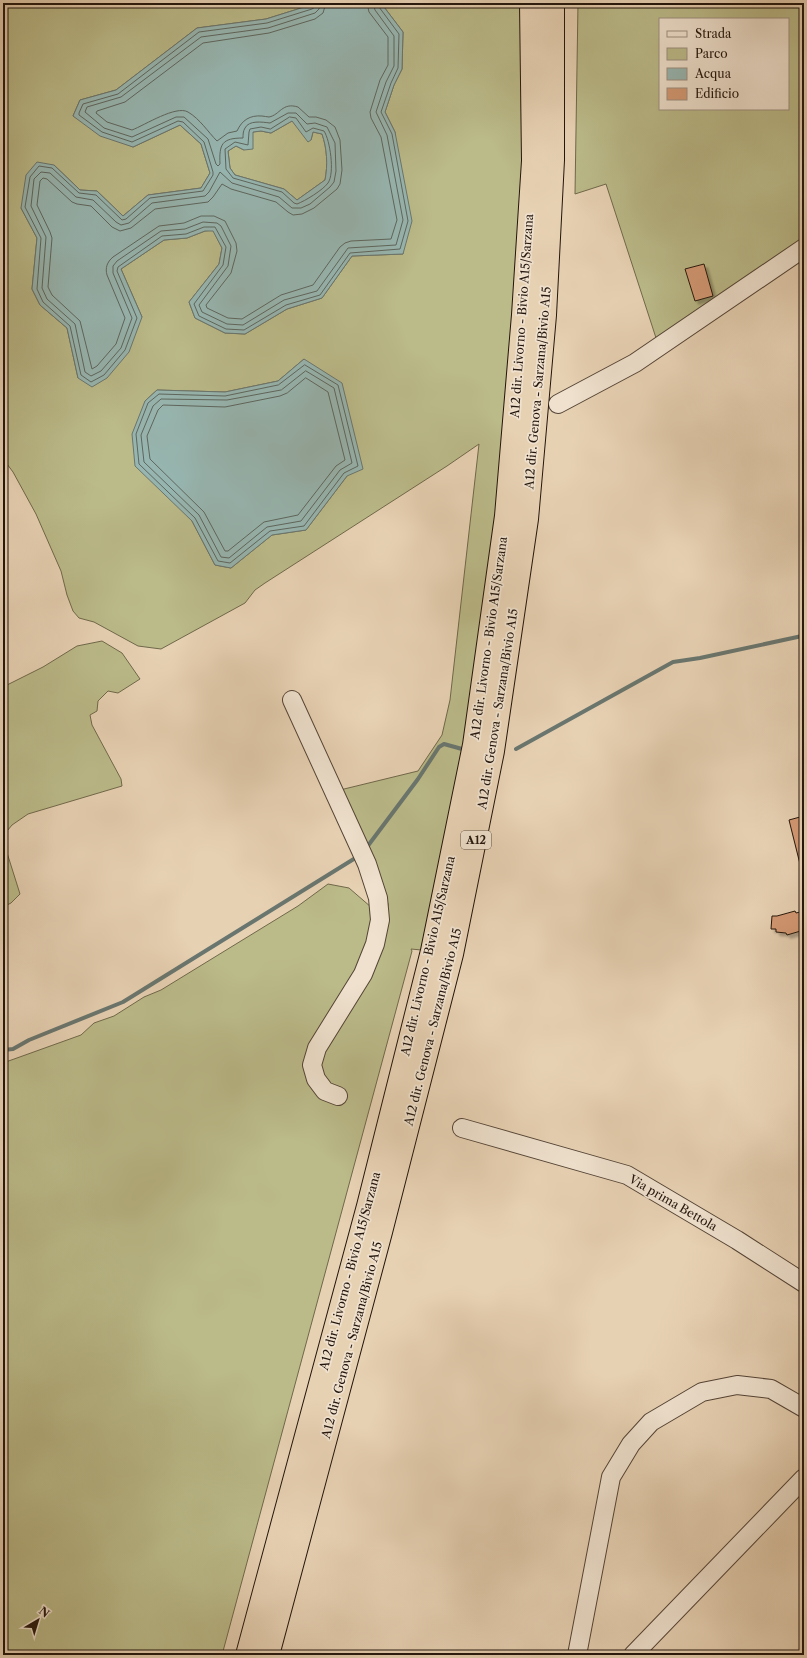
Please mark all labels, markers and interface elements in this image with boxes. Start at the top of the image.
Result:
legend [659,18,789,110]
text: Strada [695,26,732,41]
text: Parco [695,46,728,61]
text: Acqua [694,66,732,81]
text: Edificio [695,86,739,101]
street label: A12 dir. Livorno - Bivio A15/Sarzana [507,213,536,420]
street label: A12 dir. Genova - Sarzana/Bivio A15 [521,286,554,491]
street label: A12 dir. Livorno - Bivio A15/Sarzana [467,535,510,741]
street label: A12 dir. Genova - Sarzana/Bivio A15 [474,607,521,811]
road number: A12 [461,831,491,849]
street label: A12 dir. Livorno - Bivio A15/Sarzana [397,854,458,1058]
street label: A12 dir. Genova - Sarzana/Bivio A15 [400,926,464,1128]
street label: A12 dir. Livorno - Bivio A15/Sarzana [316,1169,383,1373]
street label: Via prima Bettola [626,1171,721,1234]
street label: A12 dir. Genova - Sarzana/Bivio A15 [318,1240,385,1441]
north arrow [18,1600,58,1640]
text: N [36,1604,53,1621]

